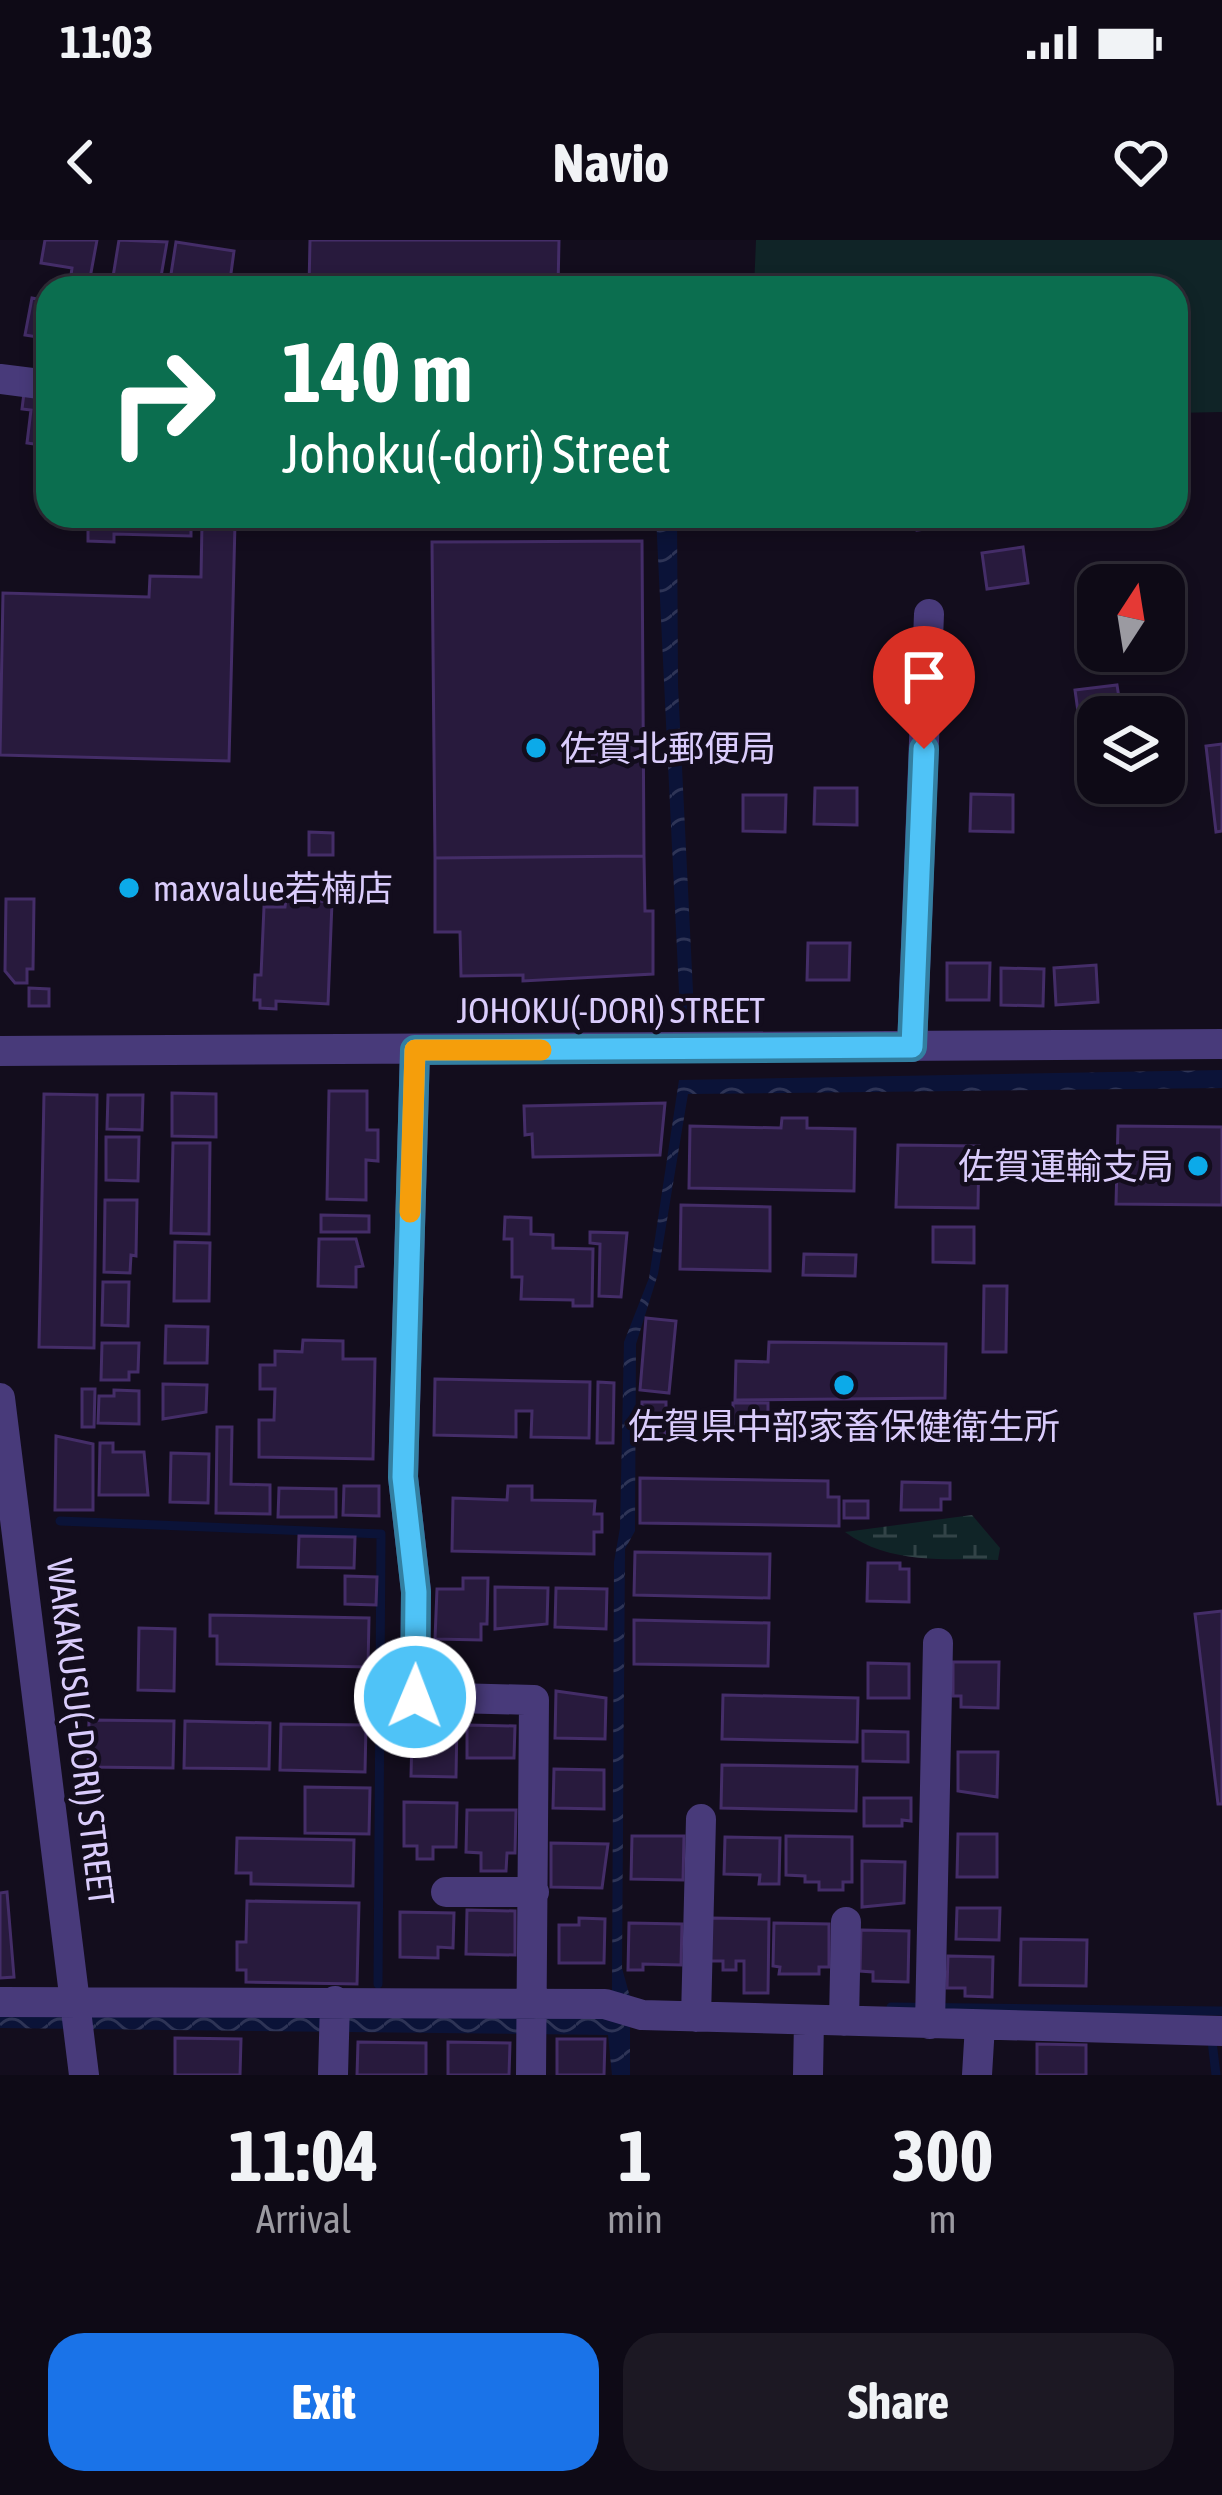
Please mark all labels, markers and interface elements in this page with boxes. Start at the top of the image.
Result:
text: 11:03 [60,16,154,68]
icon: back [48,129,114,195]
icon: heart [1108,129,1174,195]
text: Navio [552,132,670,193]
icon: right [84,324,240,480]
text: 140 m [282,324,472,420]
text: Johoku(-dori) Street [282,423,671,484]
north arrow [1077,564,1185,672]
map controls [1077,564,1185,804]
pin [873,626,975,749]
icon: arrive [891,644,957,710]
button: layers [1077,696,1185,804]
place label: 佐賀北郵便局 [560,727,776,769]
marker: 佐賀北郵便局 [523,735,549,761]
place label: maxvalue若楠店 [153,867,393,909]
marker: maxvalue若楠店 [116,875,142,901]
street label: JOHOKU(-DORI) STREET [457,989,765,1031]
place label: 佐賀運輸支局 [958,1145,1174,1187]
marker: 佐賀運輸支局 [1185,1153,1211,1179]
marker: 佐賀県中部家畜保健衛生所 [831,1372,857,1398]
place label: 佐賀県中部家畜保健衛生所 [628,1405,1060,1447]
street label: WAKAKUSU(-DORI) STREET [39,1556,123,1908]
position arrow [352,1634,478,1760]
text: 11:04 [229,2114,378,2196]
text: 1 [618,2114,652,2196]
text: 300 [892,2114,993,2196]
text: Arrival [256,2197,351,2241]
text: min [607,2197,663,2241]
text: m [928,2197,957,2241]
button: Exit [48,2333,599,2471]
button: Share [623,2333,1174,2471]

